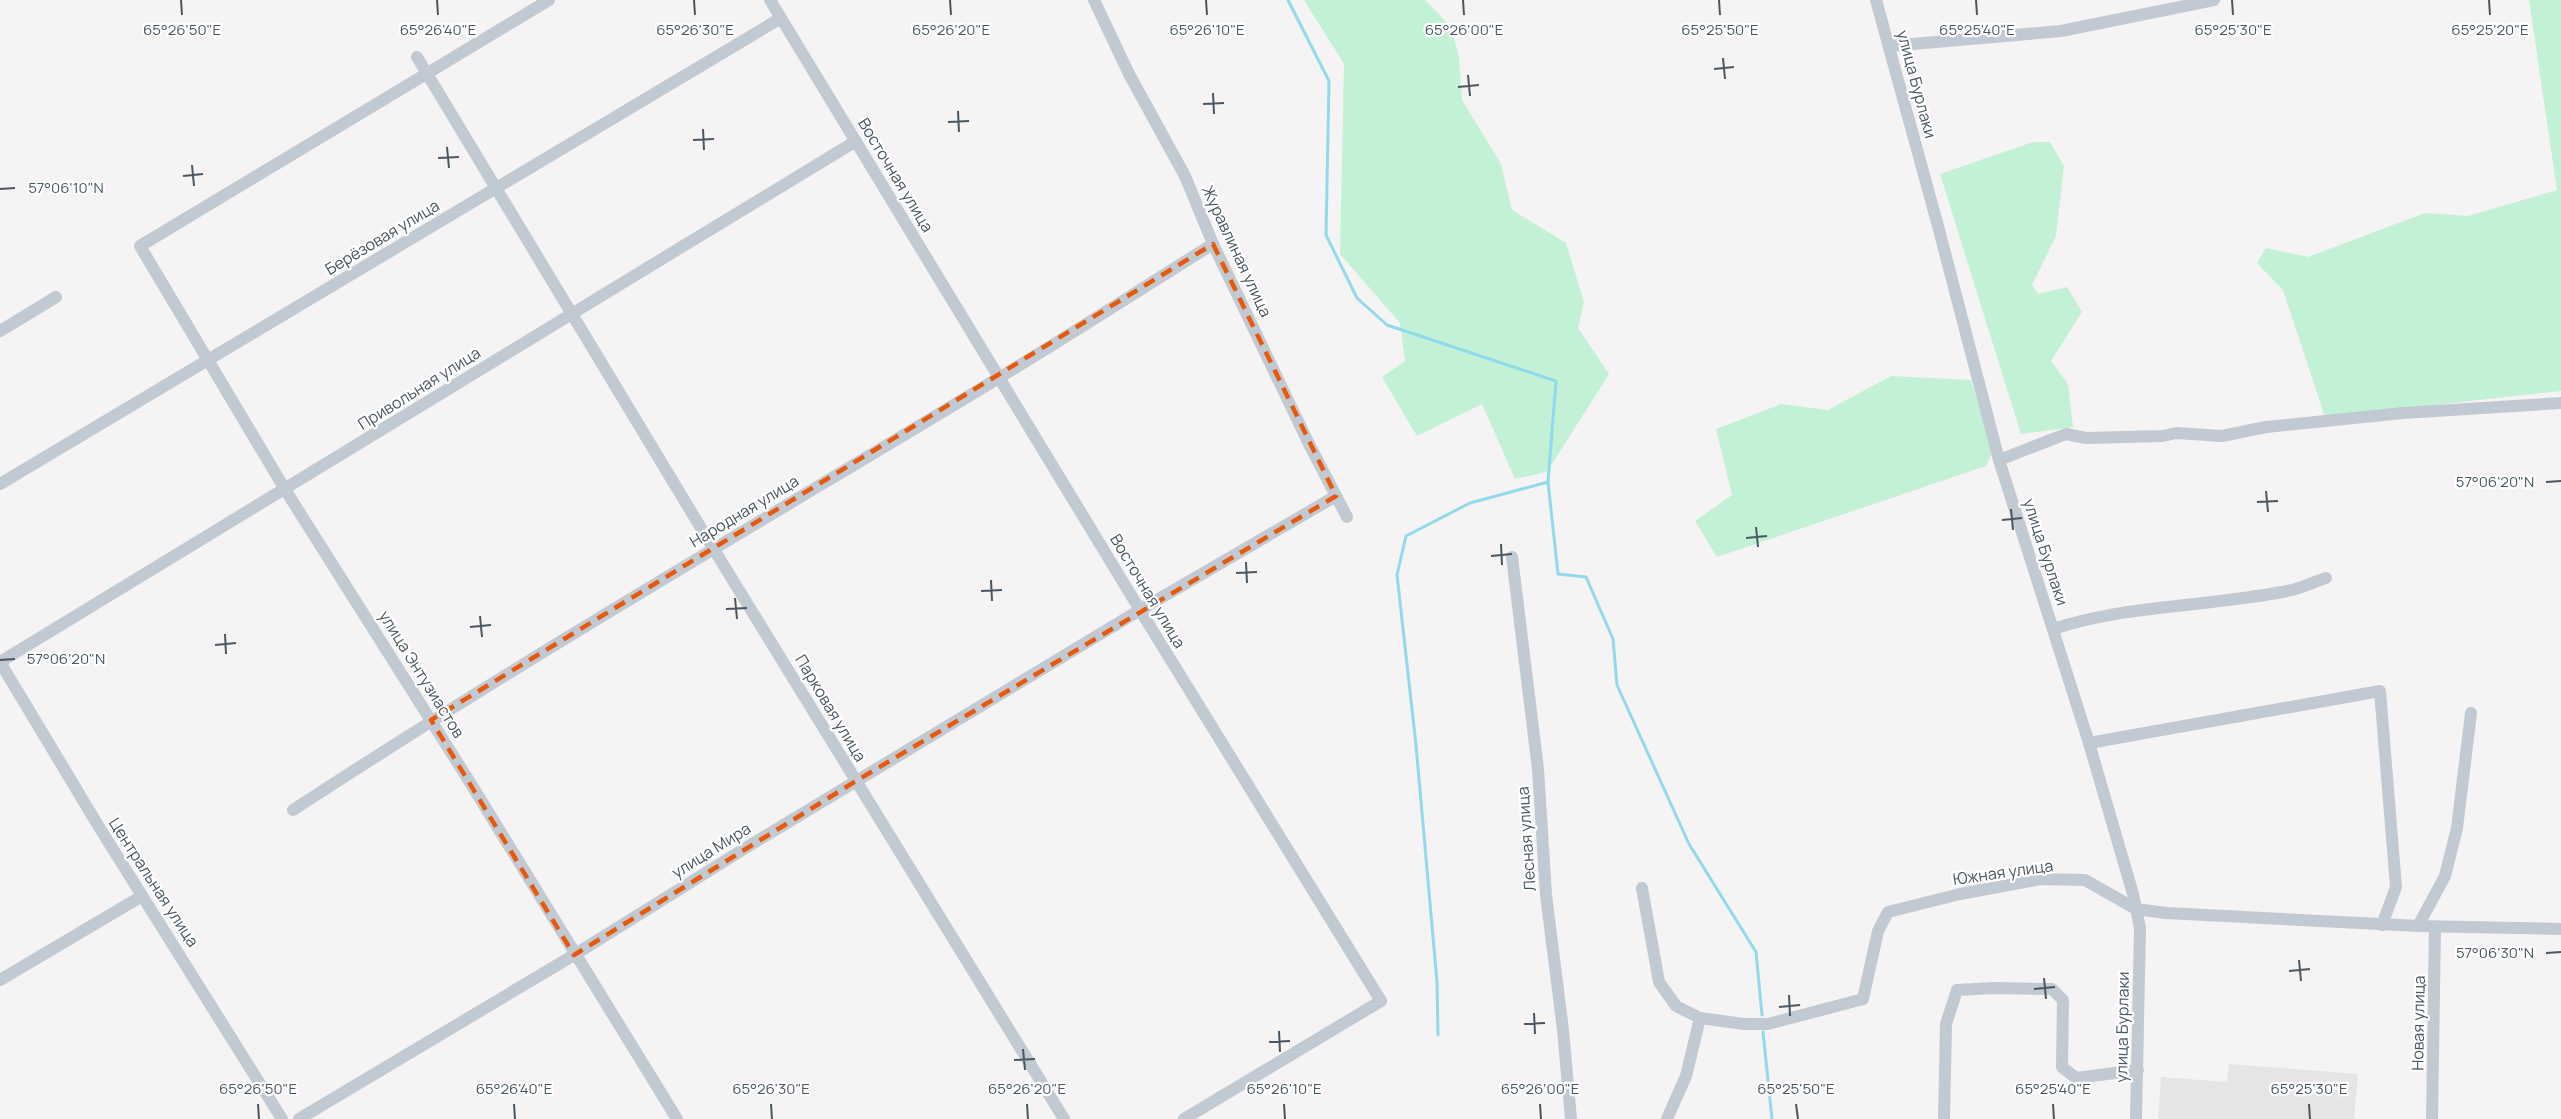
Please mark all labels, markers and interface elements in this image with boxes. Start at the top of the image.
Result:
text: 65°26'50"E [143,19,221,40]
text: 65°26'40"E [400,19,476,40]
text: 65°26'30"E [656,19,734,40]
text: 65°26'20"E [912,19,990,40]
text: 65°26'10"E [1169,19,1245,40]
text: 65°26'00"E [1425,19,1503,40]
text: 65°25'50"E [1681,19,1759,40]
text: 65°25'40"E [1939,19,2015,40]
text: 65°25'30"E [2194,19,2272,40]
text: 65°25'20"E [2451,19,2529,40]
street label: улица Бурлаки [1892,27,1942,141]
street label: Восточная улица [853,114,939,236]
text: 57°06'10"N [28,177,104,198]
street label: Журавлиная улица [1197,182,1277,320]
street label: Берёзовая улица [321,194,443,280]
street label: Привольная улица [353,341,485,435]
street label: Народная улица [685,470,803,552]
text: 57°06'20"N [2456,471,2534,492]
street label: улица Бурлаки [2018,496,2074,608]
street label: Восточная улица [1105,530,1191,652]
street label: улица Энтузиастов [374,606,470,742]
text: 57°06'20"N [27,648,105,669]
street label: Парковая улица [790,650,872,766]
street label: Лесная улица [1511,786,1541,892]
street label: Центральная улица [104,813,204,951]
street label: улица Мира [667,817,755,883]
street label: Южная улица [1951,854,2055,890]
text: 57°06'30"N [2456,942,2534,963]
street label: улица Бурлаки [2110,971,2134,1083]
street label: Новая улица [2406,975,2430,1071]
text: 65°26'50"E [219,1078,297,1099]
text: 65°26'40"E [476,1078,552,1099]
text: 65°26'30"E [732,1078,810,1099]
text: 65°26'20"E [988,1078,1066,1099]
text: 65°26'10"E [1246,1078,1322,1099]
text: 65°26'00"E [1501,1078,1579,1099]
text: 65°25'50"E [1757,1078,1835,1099]
text: 65°25'40"E [2015,1078,2091,1099]
text: 65°25'30"E [2270,1078,2348,1099]

